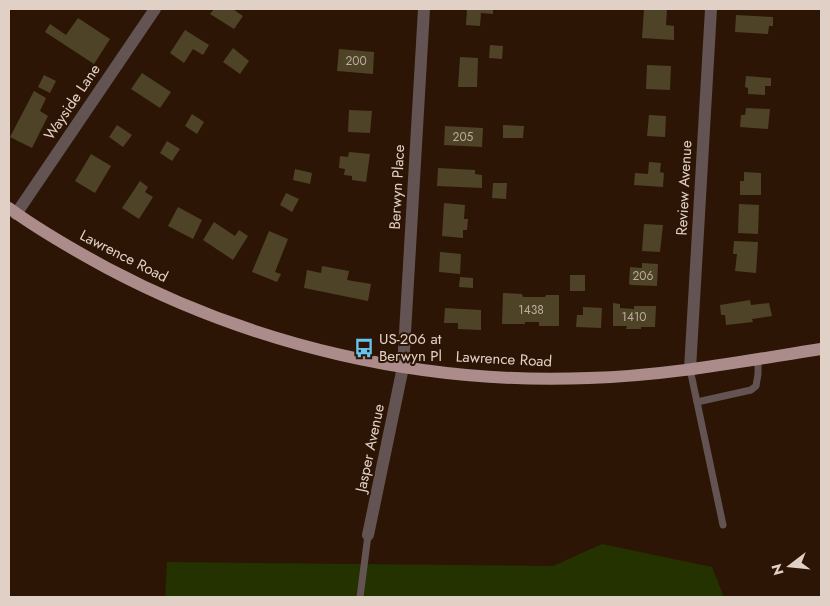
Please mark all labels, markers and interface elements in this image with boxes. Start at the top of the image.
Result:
house number: 200 [345,52,367,70]
street label: Wayside Lane [38,59,106,144]
house number: 205 [453,128,474,146]
street label: Review Avenue [671,140,697,236]
street label: Berwyn Place [384,144,410,230]
street label: Lawrence Road [76,224,172,288]
house number: 206 [633,267,654,285]
house number: 1438 [518,301,544,319]
house number: 1410 [622,308,647,326]
place label: US-206 at Berwyn Pl [379,328,442,367]
bus stop icon: US-206 at Berwyn Pl [353,337,375,359]
street label: Lawrence Road [455,345,553,373]
street label: Jasper Avenue [350,402,390,496]
north arrow [765,541,815,591]
text: N [766,561,789,578]

